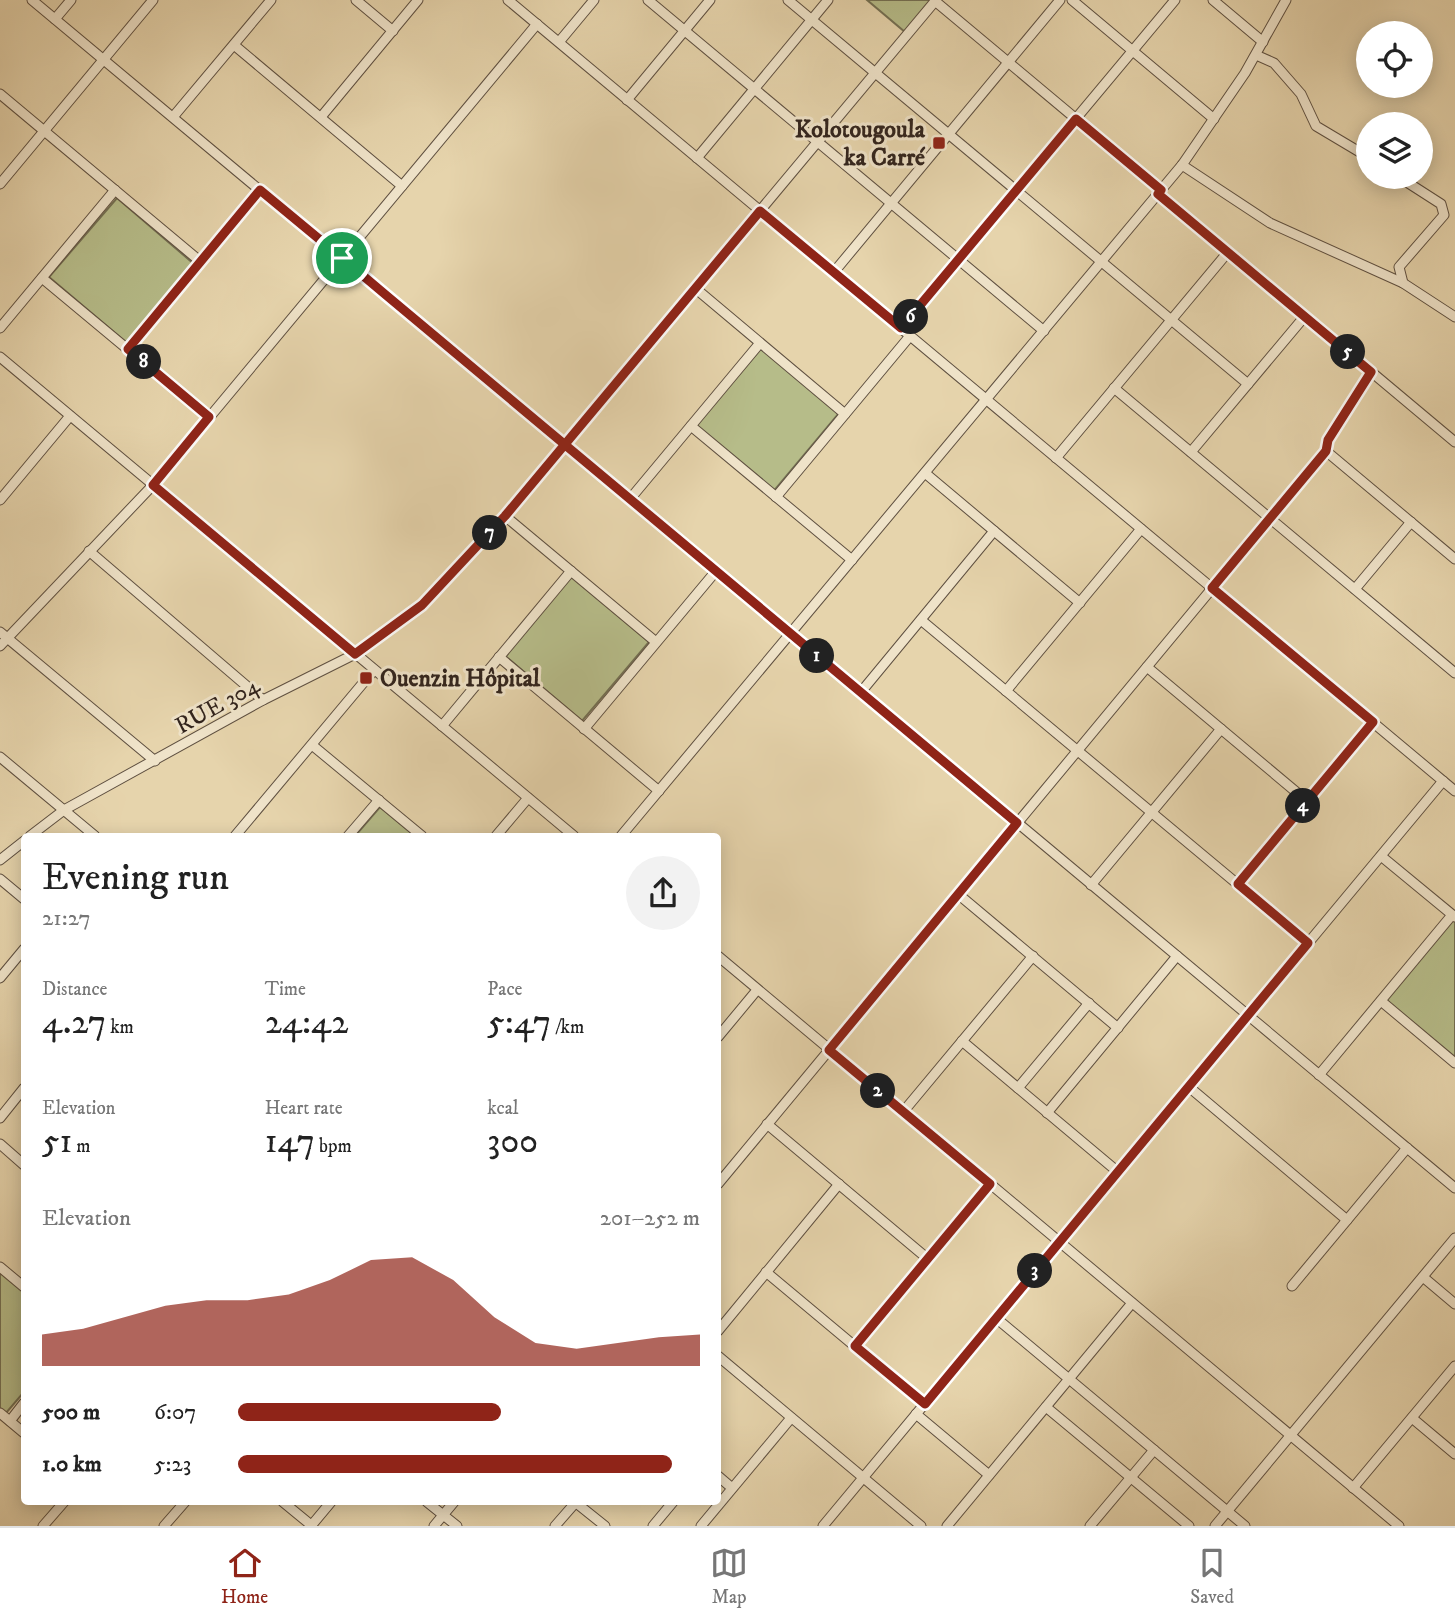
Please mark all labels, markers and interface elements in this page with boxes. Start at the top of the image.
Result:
map controls [1356,21,1433,189]
button: locate [1356,21,1433,98]
button: layers [1356,112,1433,189]
place label: Kolotougoula ka Carré [795,115,926,173]
marker: Kolotougoula ka Carré [931,135,947,151]
pin [312,228,372,288]
icon: arrive [323,239,361,277]
pin: 6 [894,300,928,334]
text: 6 [906,305,915,328]
pin: 5 [1330,334,1366,370]
text: 5 [1343,340,1352,363]
pin: 8 [127,344,162,380]
text: 8 [139,350,148,373]
pin: 7 [472,516,508,550]
text: 7 [484,521,495,544]
pin: 1 [800,638,834,674]
text: 1 [813,644,820,667]
place label: Ouenzin Hôpital [380,664,541,694]
street label: RUE 304 [170,670,266,741]
marker: Ouenzin Hôpital [358,670,374,686]
pin: 4 [1286,788,1320,824]
text: 4 [1297,794,1308,817]
text: Evening run [42,854,229,902]
button: share [626,856,700,930]
text: 21:27 [42,904,91,933]
text: Distance [42,978,107,1001]
text: Time [265,978,306,1001]
text: Pace [487,978,522,1001]
text: 4.27 [42,1001,106,1045]
text: 24:42 [265,1001,348,1045]
text: 5:47 [487,1001,551,1045]
text: km [106,1016,134,1039]
text: /km [551,1016,584,1039]
pin: 2 [860,1074,896,1108]
text: 2 [873,1079,882,1102]
text: Elevation [42,1097,116,1120]
text: Heart rate [265,1097,343,1120]
text: kcal [487,1097,519,1120]
text: 51 [42,1120,72,1164]
text: 147 [265,1120,315,1164]
text: 300 [487,1120,538,1164]
text: m [72,1135,91,1158]
text: bpm [315,1135,352,1158]
text: Elevation [42,1204,131,1233]
text: 201–252 m [600,1204,700,1233]
pin: 3 [1018,1254,1052,1288]
text: 3 [1031,1259,1038,1282]
text: 500 m [42,1398,100,1427]
text: 6:07 [154,1398,196,1427]
text: 1.0 km [42,1450,102,1479]
text: 5:23 [154,1450,191,1479]
tab: Home [221,1544,268,1609]
tab: Map [710,1544,748,1609]
tab: Saved [1190,1544,1234,1609]

